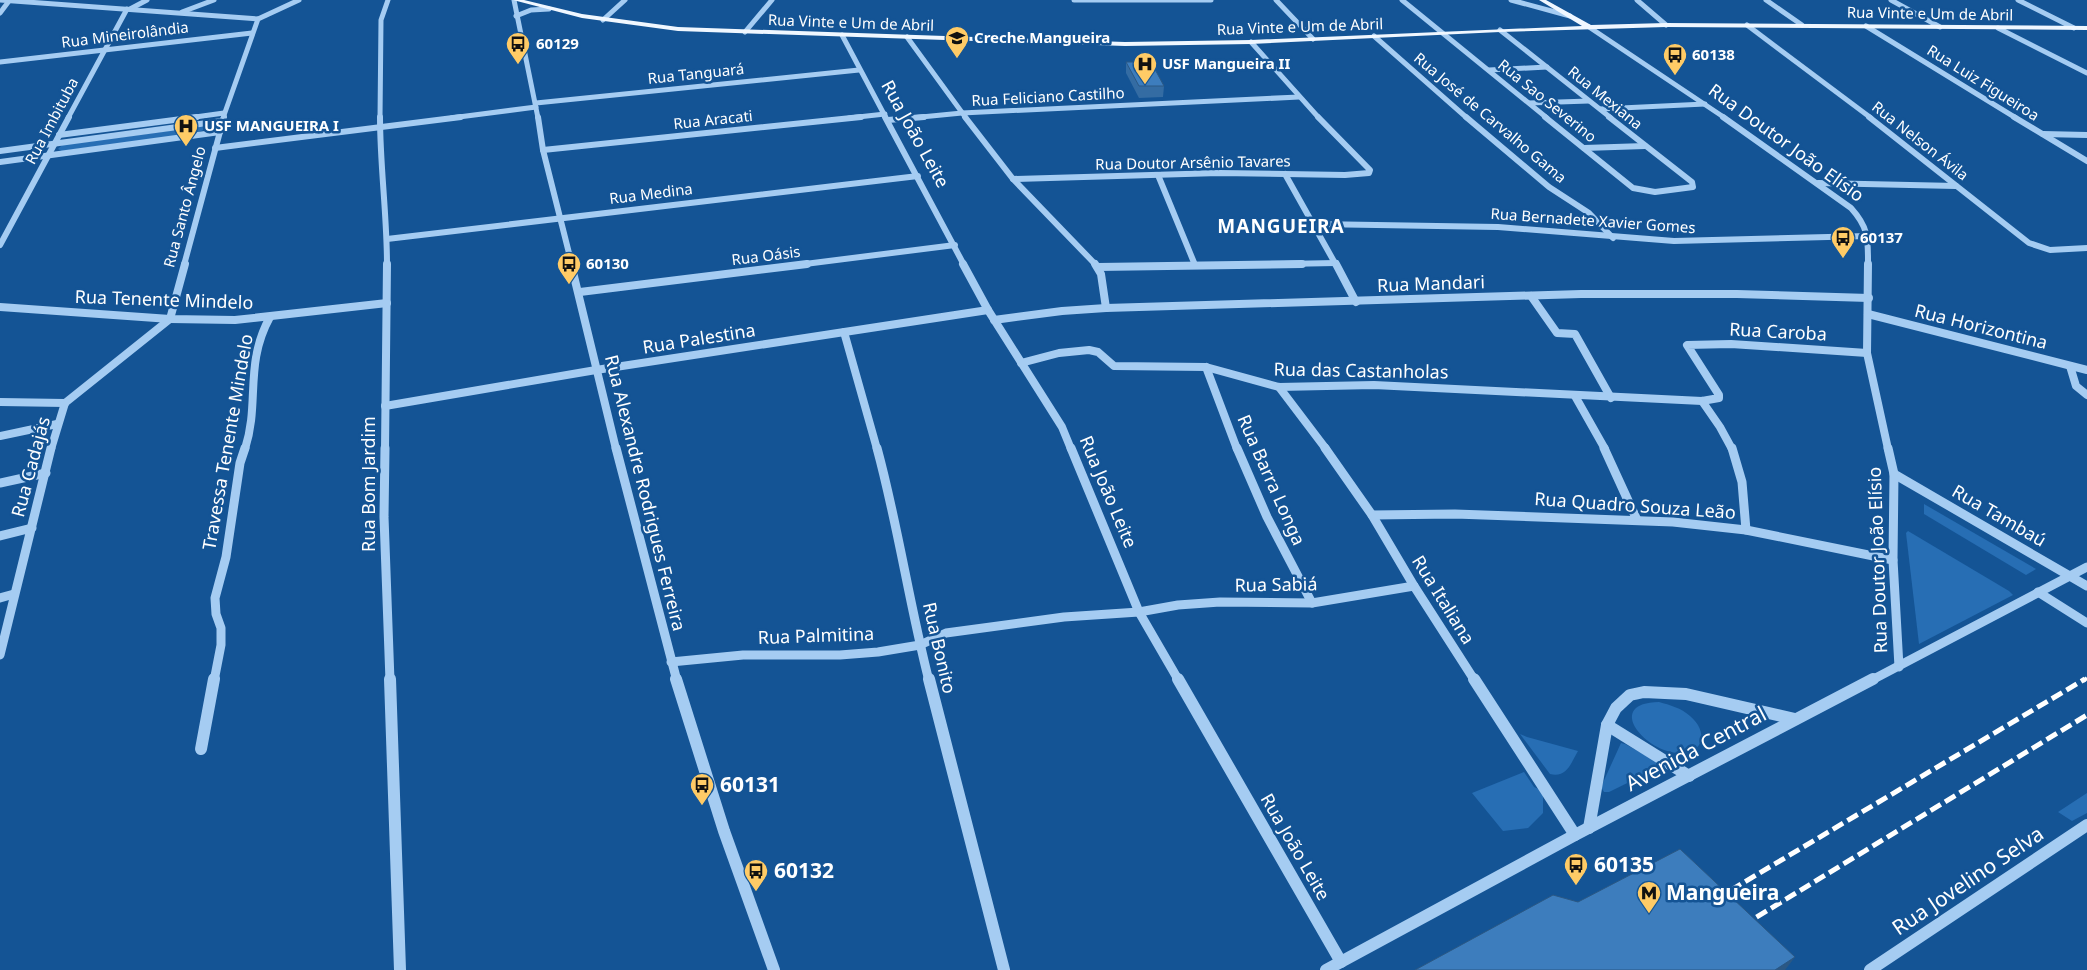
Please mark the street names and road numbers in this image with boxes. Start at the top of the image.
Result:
street label: Rua Vinte e Um de Abril [1847,2,2013,24]
street label: Rua Vinte e Um de Abril [768,9,935,35]
street label: Rua Vinte e Um de Abril [1216,13,1383,39]
street label: Rua Mineirolândia [60,16,190,52]
street label: Rua Luiz Figueiroa [1924,40,2043,125]
street label: Rua José de Carvalho Gama [1410,47,1571,187]
street label: Rua Sao Severino [1494,54,1601,146]
street label: Rua Tanguará [647,58,745,88]
street label: Rua Mexiana [1564,61,1647,134]
street label: Rua Imbituba [20,74,82,167]
street label: Rua João Leite [876,75,955,192]
street label: Rua Doutor João Elísio [1704,78,1869,207]
street label: Rua Feliciano Castilho [971,82,1125,110]
street label: Rua Nelson Ávila [1868,96,1973,184]
street label: Rua Aracati [672,105,754,133]
street label: Rua Santo Ângelo [158,144,210,270]
street label: Rua Doutor Arsênio Tavares [1095,150,1291,174]
street label: Rua Medina [608,178,694,208]
street label: Rua Bernadete Xavier Gomes [1490,203,1696,237]
street label: Rua Oásis [730,241,801,269]
street label: Rua Mandari [1377,269,1485,297]
street label: Rua Tenente Mindelo [74,284,254,314]
street label: Rua Horizontina [1912,298,2050,354]
street label: Rua Caroba [1729,316,1827,346]
street label: Rua Palestina [641,317,757,359]
street label: Travessa Tenente Mindelo [196,332,258,552]
street label: Rua Alexandre Rodrigues Ferreira [600,352,692,633]
street label: Rua das Castanholas [1273,356,1449,384]
street label: Rua Barra Longa [1232,410,1312,549]
street label: Rua Cadajás [5,414,55,520]
street label: Rua Bom Jardim [356,416,380,552]
street label: Rua João Leite [1075,432,1143,551]
street label: Rua Doutor João Elísio [1862,466,1892,654]
street label: Rua Tambaú [1948,479,2051,552]
street label: Rua Quadro Souza Leão [1534,486,1737,524]
street label: Rua Italiana [1407,551,1481,648]
street label: Rua Sabiá [1234,571,1318,597]
street label: Rua Bonito [918,600,962,696]
street label: Rua Palmitina [757,621,875,649]
street label: Avenida Central [1620,699,1771,797]
street label: Rua João Leite [1256,789,1336,904]
street label: Rua Jovelino Selva [1886,819,2049,941]

